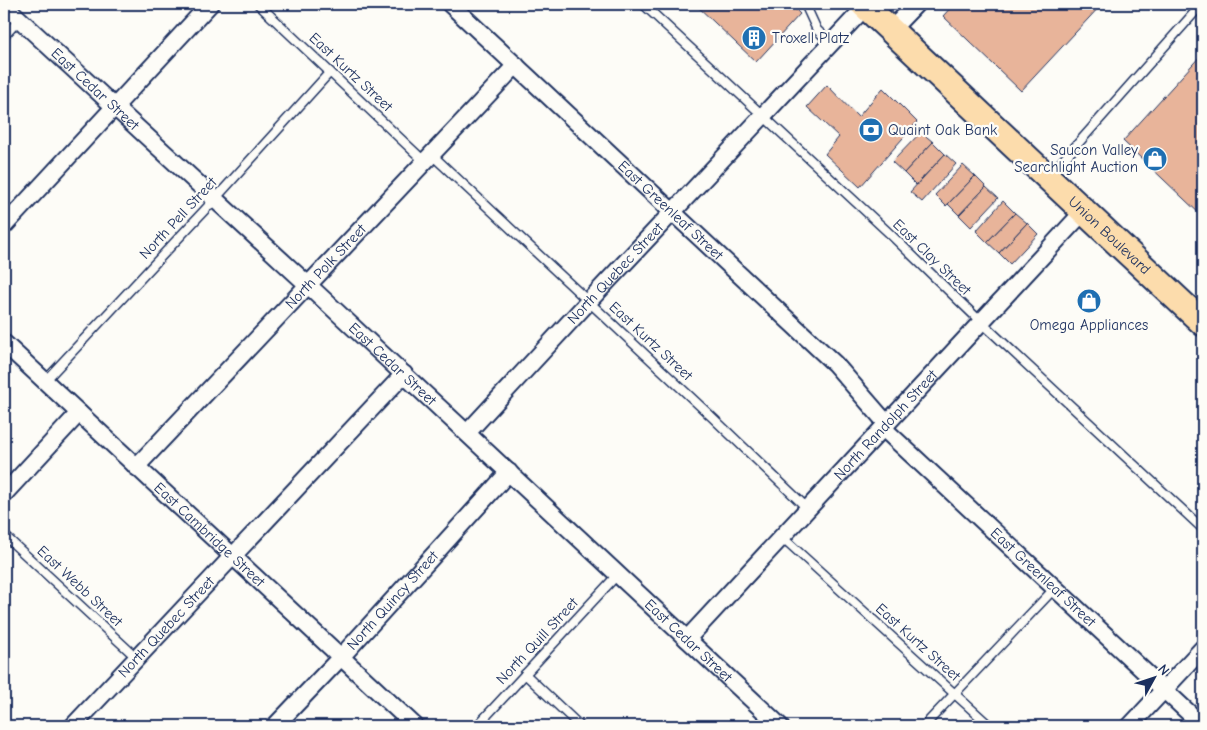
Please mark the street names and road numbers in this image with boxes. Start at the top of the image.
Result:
street label: East Kurtz Street [305,29,397,116]
street label: East Cedar Street [47,44,144,134]
street label: East Greenleaf Street [614,157,727,264]
street label: North Pell Street [135,173,221,263]
street label: Union Boulevard [1065,192,1154,278]
street label: East Clay Street [889,215,975,299]
street label: North Quebec Street [563,218,668,328]
street label: North Polk Street [281,220,370,313]
street label: East Kurtz Street [605,298,697,385]
street label: East Cedar Street [345,319,441,410]
street label: North Randolph Street [830,366,942,484]
street label: East Cambridge Street [150,479,269,591]
street label: East Greenleaf Street [987,524,1100,631]
street label: East Webb Street [33,542,127,631]
street label: North Quincy Street [343,547,442,654]
street label: North Quebec Street [114,572,219,681]
street label: North Quill Street [492,593,582,688]
street label: East Cedar Street [641,595,737,686]
street label: East Kurtz Street [872,599,965,685]

